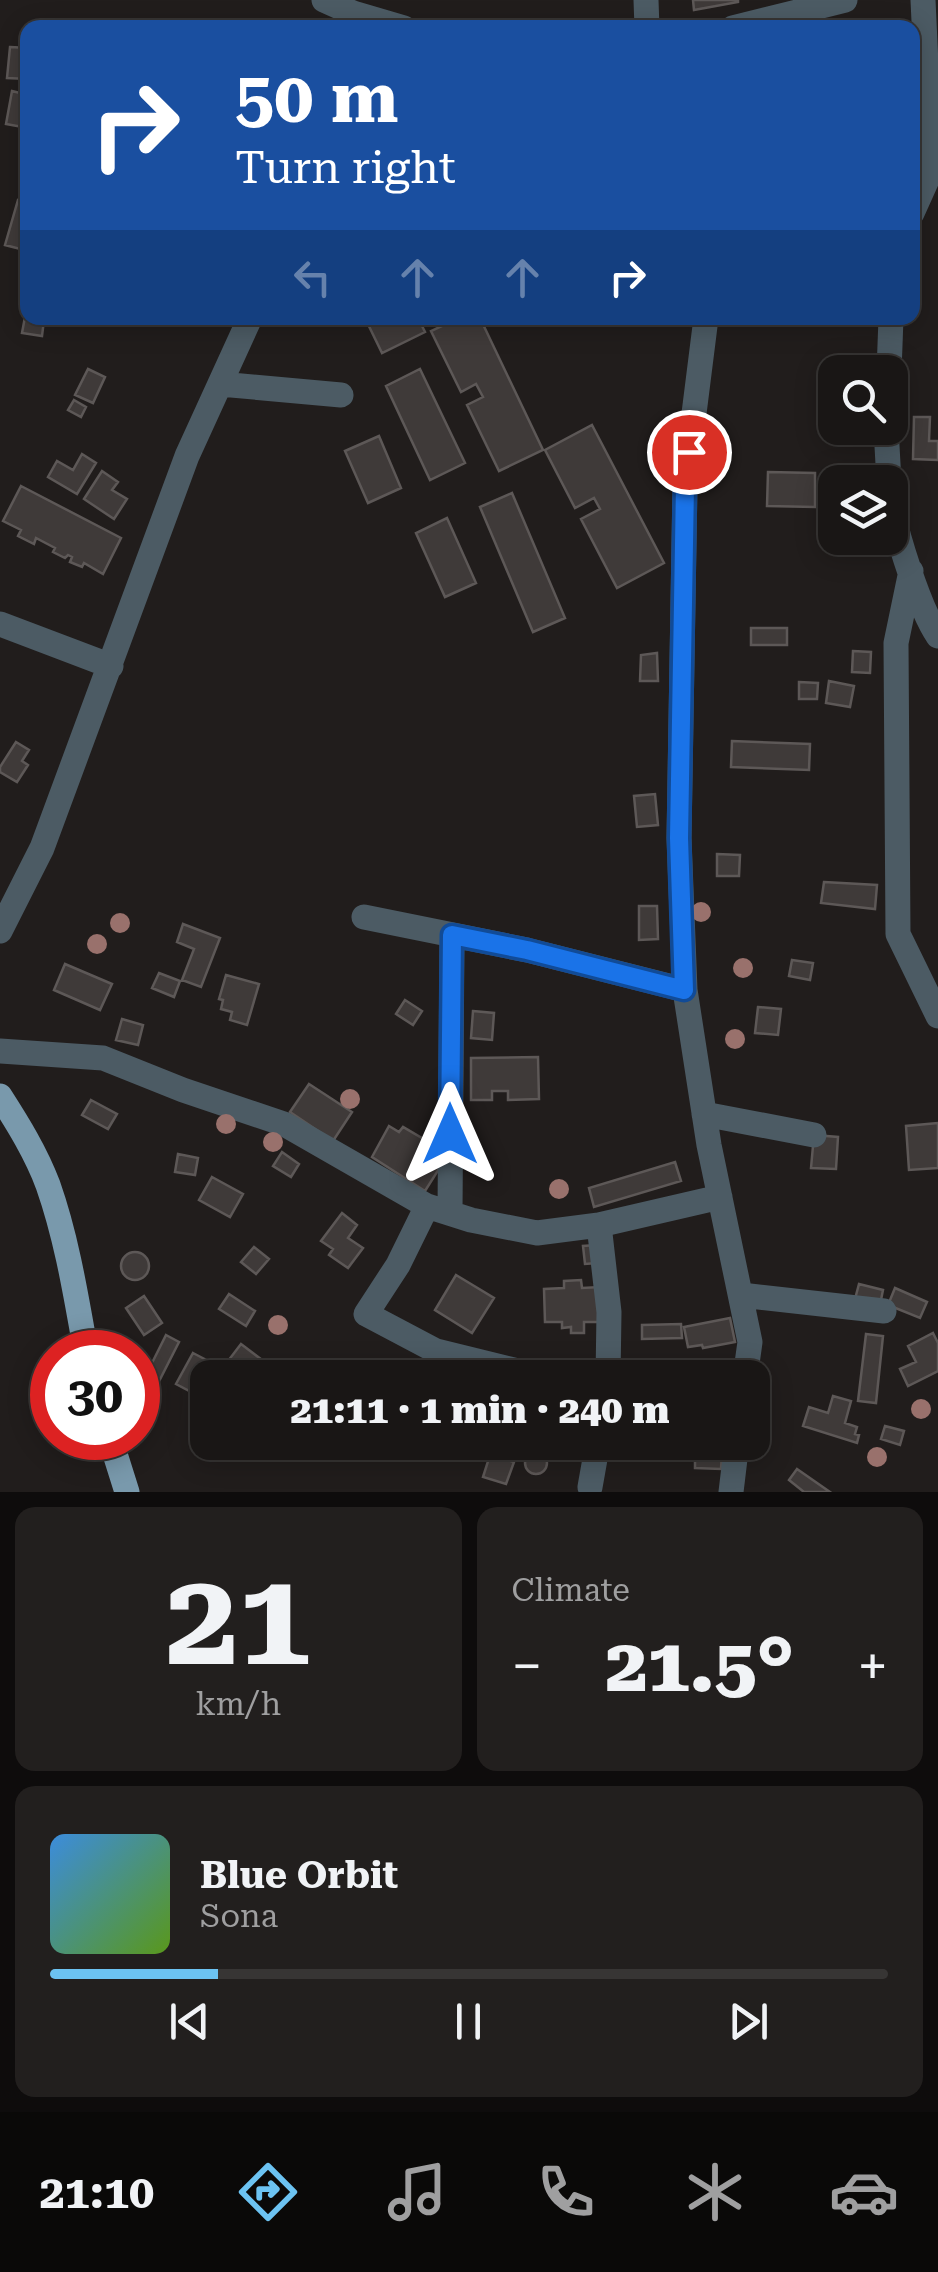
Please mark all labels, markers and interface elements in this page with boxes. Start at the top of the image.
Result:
text: 50 m [235,57,399,139]
icon: right [70,60,200,190]
text: Turn right [235,141,456,194]
icon: left [285,250,340,305]
icon: ahead [390,250,445,305]
icon: ahead [495,250,550,305]
icon: right [600,250,655,305]
map controls [818,355,908,555]
button: search [818,355,908,445]
pin [647,410,732,495]
icon: arrive [662,425,717,480]
button: layers [818,465,908,555]
position arrow [398,1082,502,1186]
speed limit sign: 30 [30,1330,160,1460]
text: 21:11 · 1 min · 240 m [290,1388,670,1432]
text: 21 [165,1543,311,1696]
text: Climate [512,1571,630,1609]
text: 21.5° [605,1621,794,1709]
text: − [512,1634,542,1698]
text: + [857,1634,888,1698]
text: km/h [195,1685,281,1723]
text: Blue Orbit [200,1853,398,1897]
text: Sona [200,1897,278,1935]
icon: previous [162,1994,217,2049]
icon: pause [441,1994,496,2049]
icon: next [721,1994,776,2049]
icon: directions [233,2157,303,2227]
icon: music [382,2157,452,2227]
icon: phone [531,2157,601,2227]
icon: climate [680,2157,750,2227]
icon: car [829,2157,899,2227]
text: 21:10 [39,2166,154,2219]

